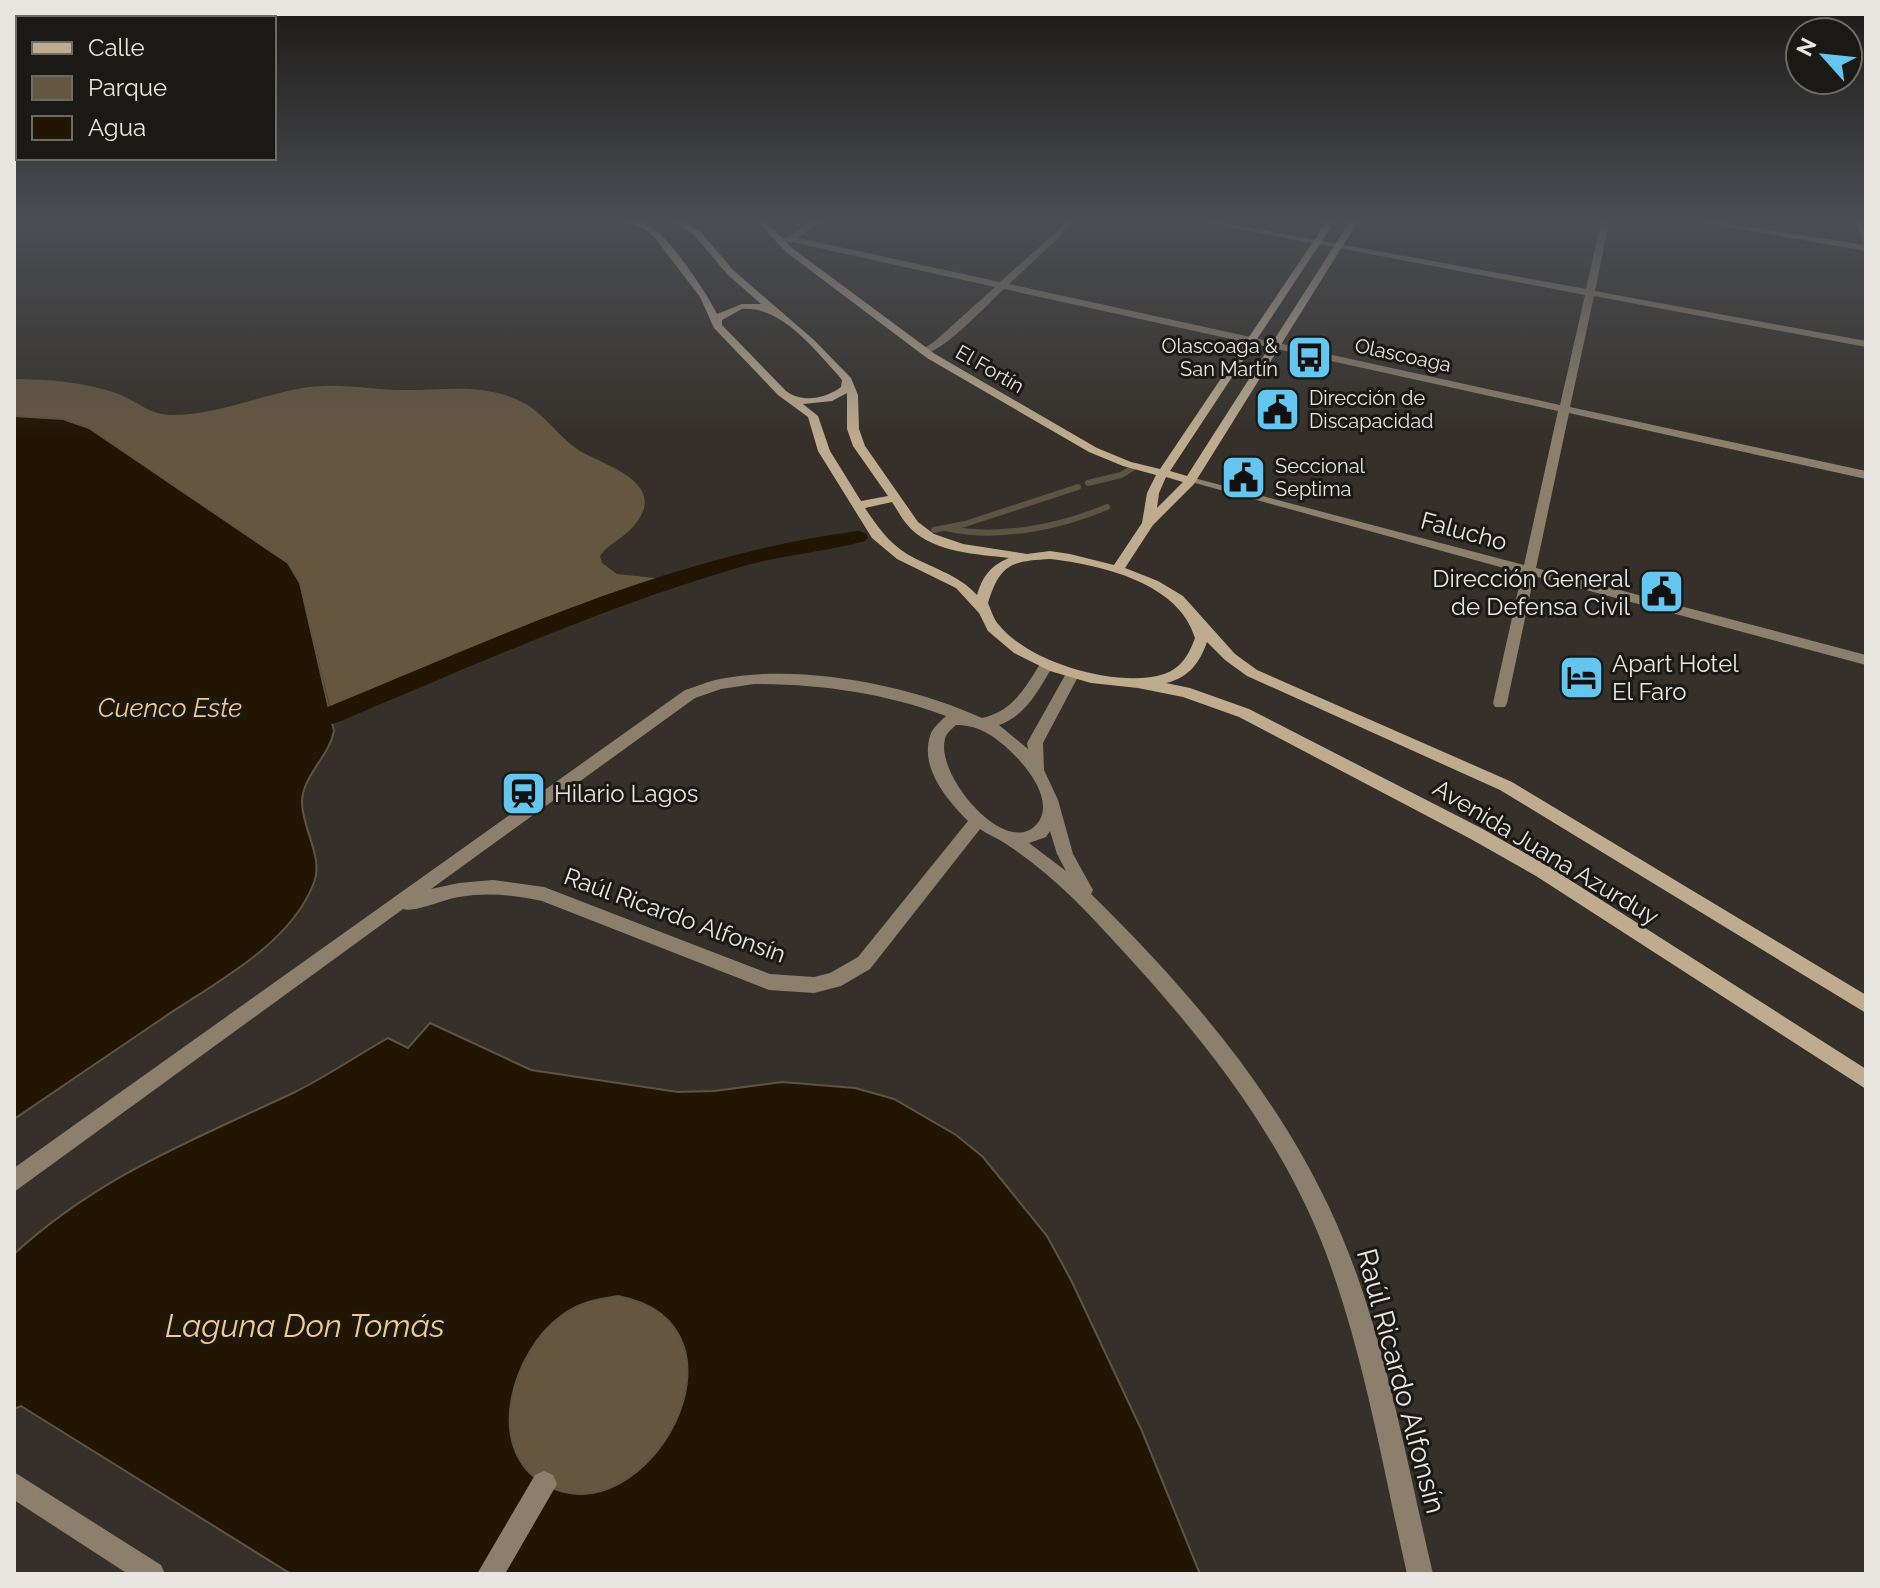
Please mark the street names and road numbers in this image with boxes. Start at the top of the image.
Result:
street label: Olascoaga [1353,333,1453,377]
street label: El Fortín [952,340,1028,398]
street label: Falucho [1418,506,1510,556]
street label: Avenida Juana Azurduy [1428,773,1664,931]
street label: Raúl Ricardo Alfonsín [560,861,790,969]
street label: Raúl Ricardo Alfonsín [1350,1245,1452,1517]

